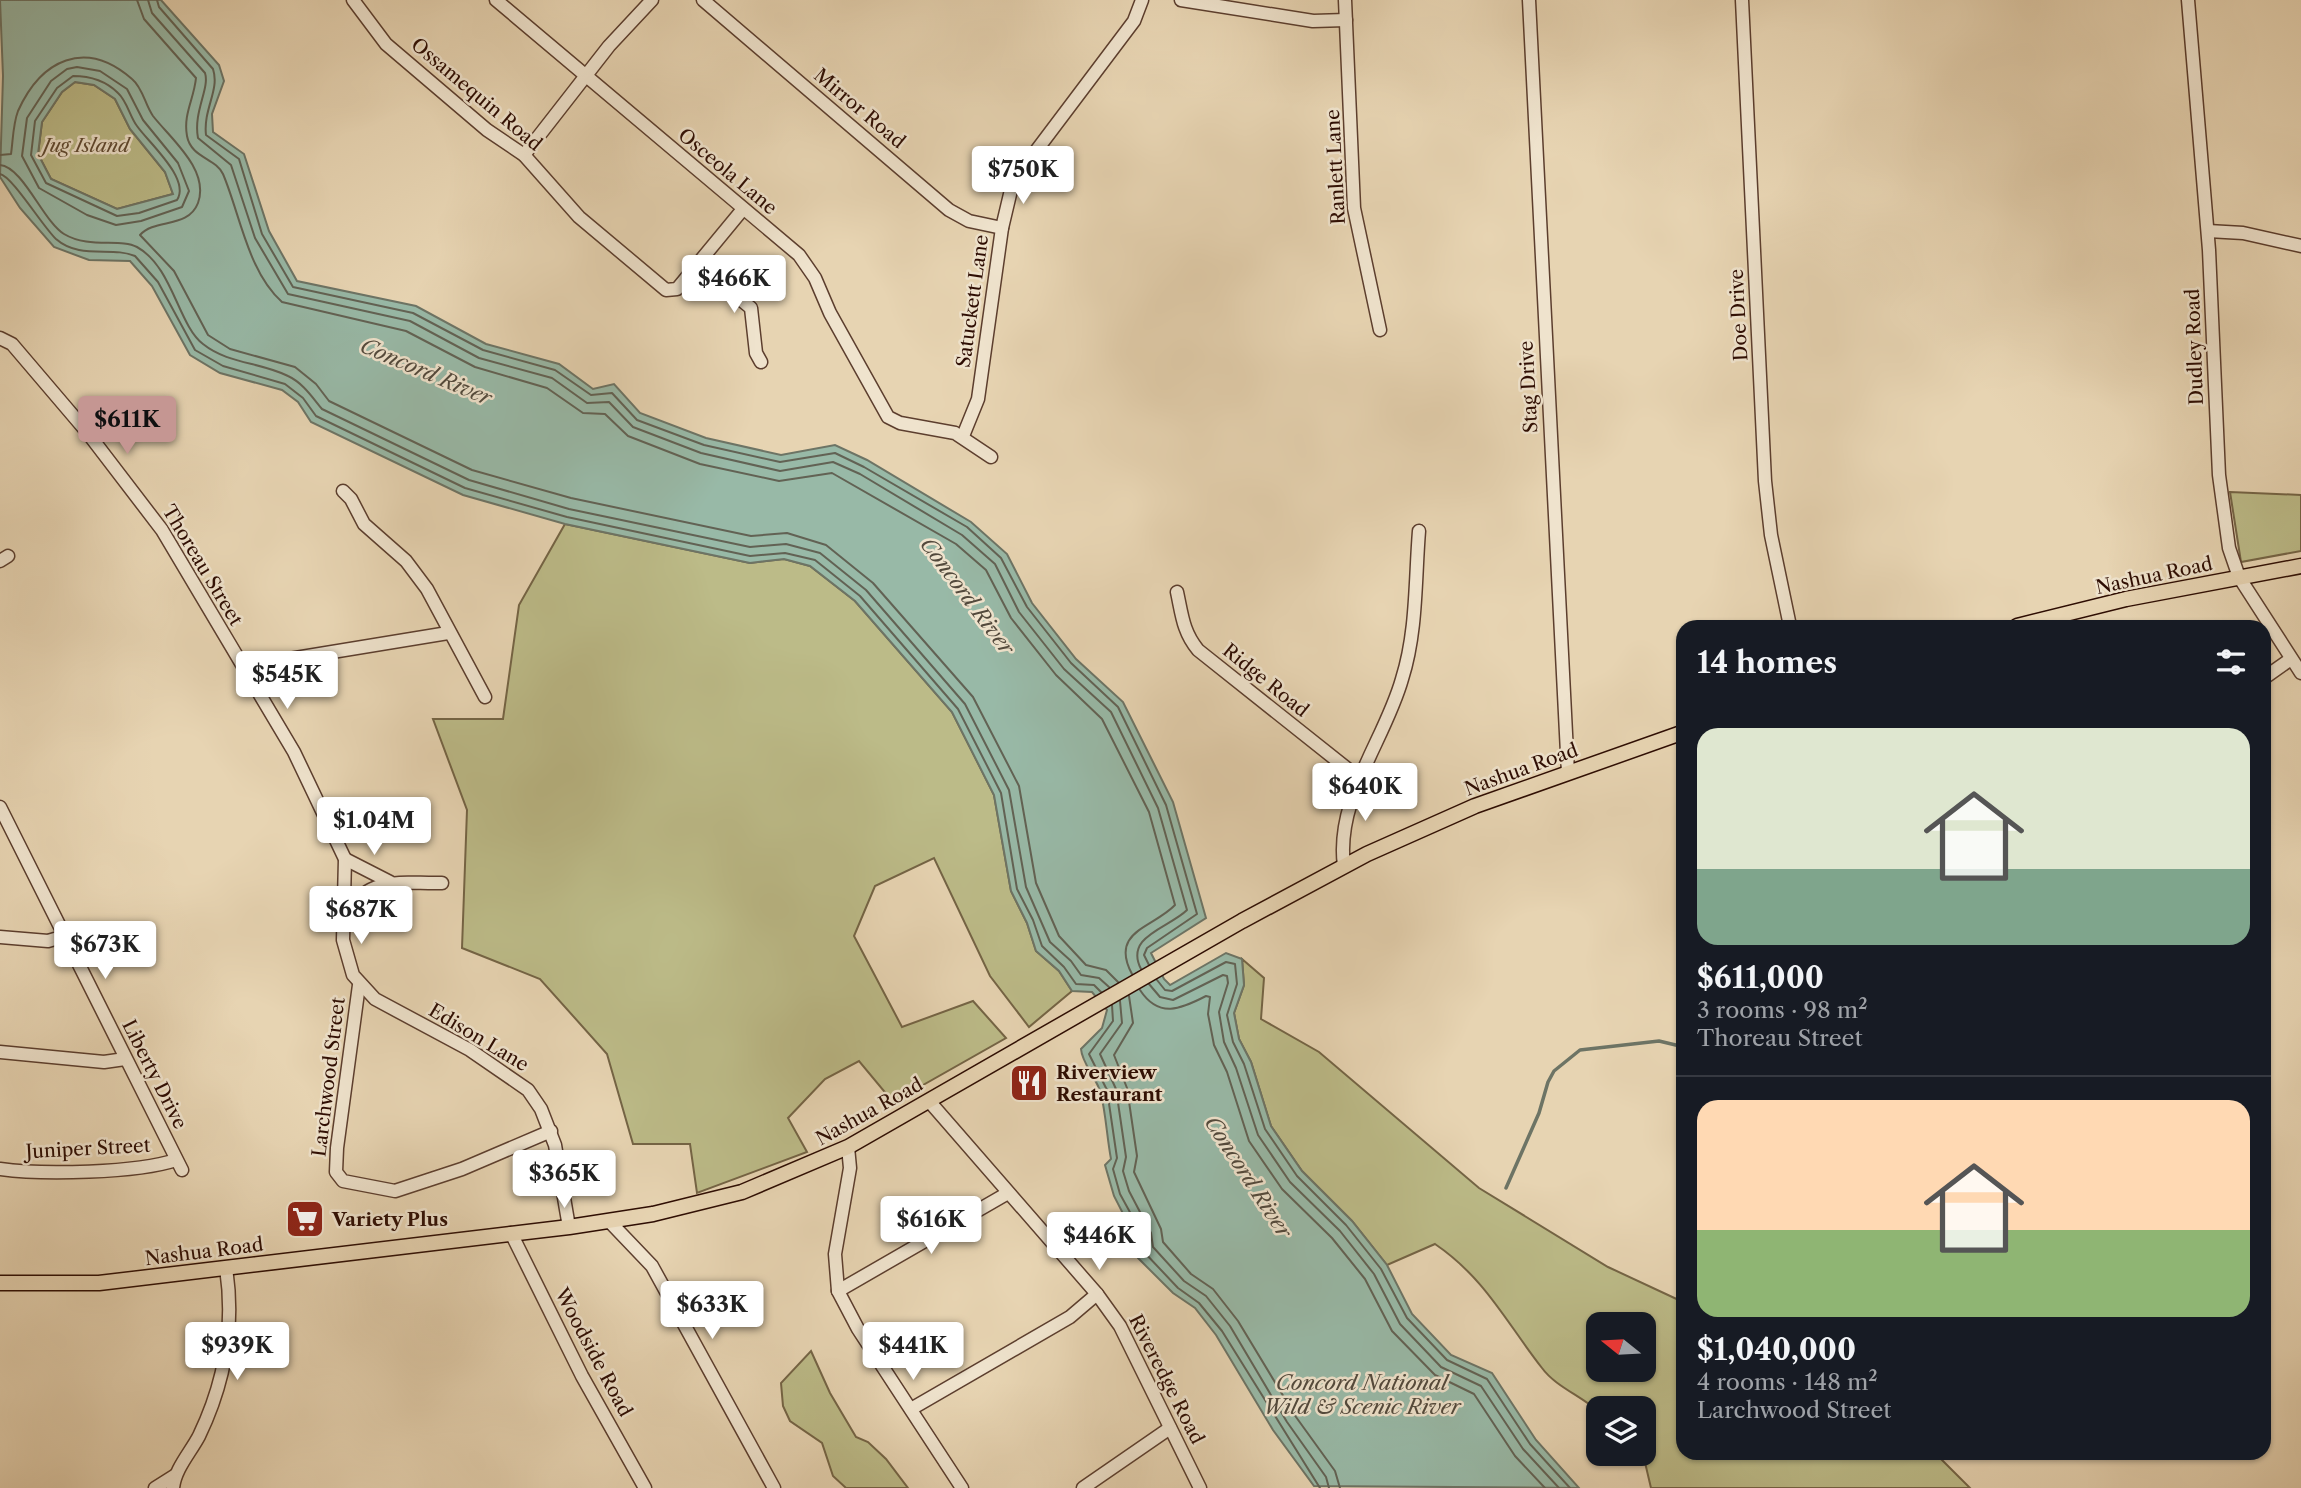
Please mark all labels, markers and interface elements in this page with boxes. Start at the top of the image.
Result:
street label: Ossamequin Road [407,33,547,156]
street label: Mirror Road [809,64,910,153]
street label: Ranlett Lane [1321,109,1350,225]
street label: Osceola Lane [674,123,782,219]
park label: Jug Island [38,134,131,157]
pin: $750K [974,146,1072,206]
text: $750K [988,155,1058,183]
street label: Satuckett Lane [952,233,993,369]
pin: $466K [685,256,783,315]
text: $466K [698,264,770,292]
street label: Doe Drive [1725,268,1752,362]
street label: Dudley Road [2181,288,2208,406]
water label: Concord River [357,333,497,411]
street label: Stag Drive [1515,340,1542,434]
pin: $611K [78,396,176,456]
text: $611K [94,405,160,433]
street label: Thoreau Street [157,501,248,630]
water label: Concord River [915,532,1020,660]
street label: Nashua Road [2094,552,2215,599]
street label: Ridge Road [1218,639,1314,722]
icon: filters [2212,643,2250,681]
text: 14 homes [1697,644,1837,681]
pin: $545K [238,652,336,711]
text: $545K [252,660,322,688]
street label: Nashua Road [1461,738,1581,801]
pin: $640K [1316,764,1414,823]
text: $640K [1328,772,1402,800]
icon: home [1911,773,2037,899]
pin: $1.04M [317,798,431,857]
text: $1.04M [333,806,415,834]
pin: $687K [312,886,410,946]
text: $687K [325,895,397,923]
pin: $673K [56,922,154,981]
text: $673K [70,930,140,958]
text: $611,000 [1697,959,1824,996]
street label: Larchwood Street [307,996,350,1158]
text: 3 rooms · 98 m² [1697,996,1868,1024]
street label: Edison Lane [425,999,533,1076]
street label: Liberty Drive [117,1016,192,1133]
text: Thoreau Street [1697,1024,1863,1052]
place label: Riverview Restaurant [1056,1061,1163,1106]
restaurant icon: Riverview Restaurant [1008,1062,1050,1104]
street label: Nashua Road [812,1072,927,1150]
water label: Concord River [1200,1111,1298,1243]
street label: Juniper Street [22,1134,151,1163]
icon: home [1911,1145,2037,1271]
pin: $365K [515,1150,613,1210]
text: $365K [529,1159,599,1187]
pin: $616K [882,1196,980,1256]
supermarket icon: Variety Plus [284,1198,326,1240]
text: $616K [896,1205,966,1233]
place label: Variety Plus [331,1208,448,1231]
pin: $446K [1050,1212,1148,1272]
text: $446K [1063,1221,1135,1249]
street label: Nashua Road [144,1233,265,1270]
pin: $633K [663,1282,761,1341]
street label: Woodside Road [550,1283,637,1421]
text: $633K [677,1290,747,1318]
street label: Riveredge Road [1124,1311,1209,1448]
north arrow [1586,1312,1656,1382]
map controls [1586,1312,1656,1466]
pin: $939K [188,1322,286,1382]
pin: $441K [864,1322,962,1382]
text: $939K [201,1331,273,1359]
text: $441K [879,1331,947,1359]
text: $1,040,000 [1697,1331,1856,1368]
text: 4 rooms · 148 m² [1697,1368,1878,1396]
water label: Concord National Wild & Scenic River [1263,1370,1462,1419]
button: layers [1586,1396,1656,1466]
text: Larchwood Street [1697,1396,1891,1424]

